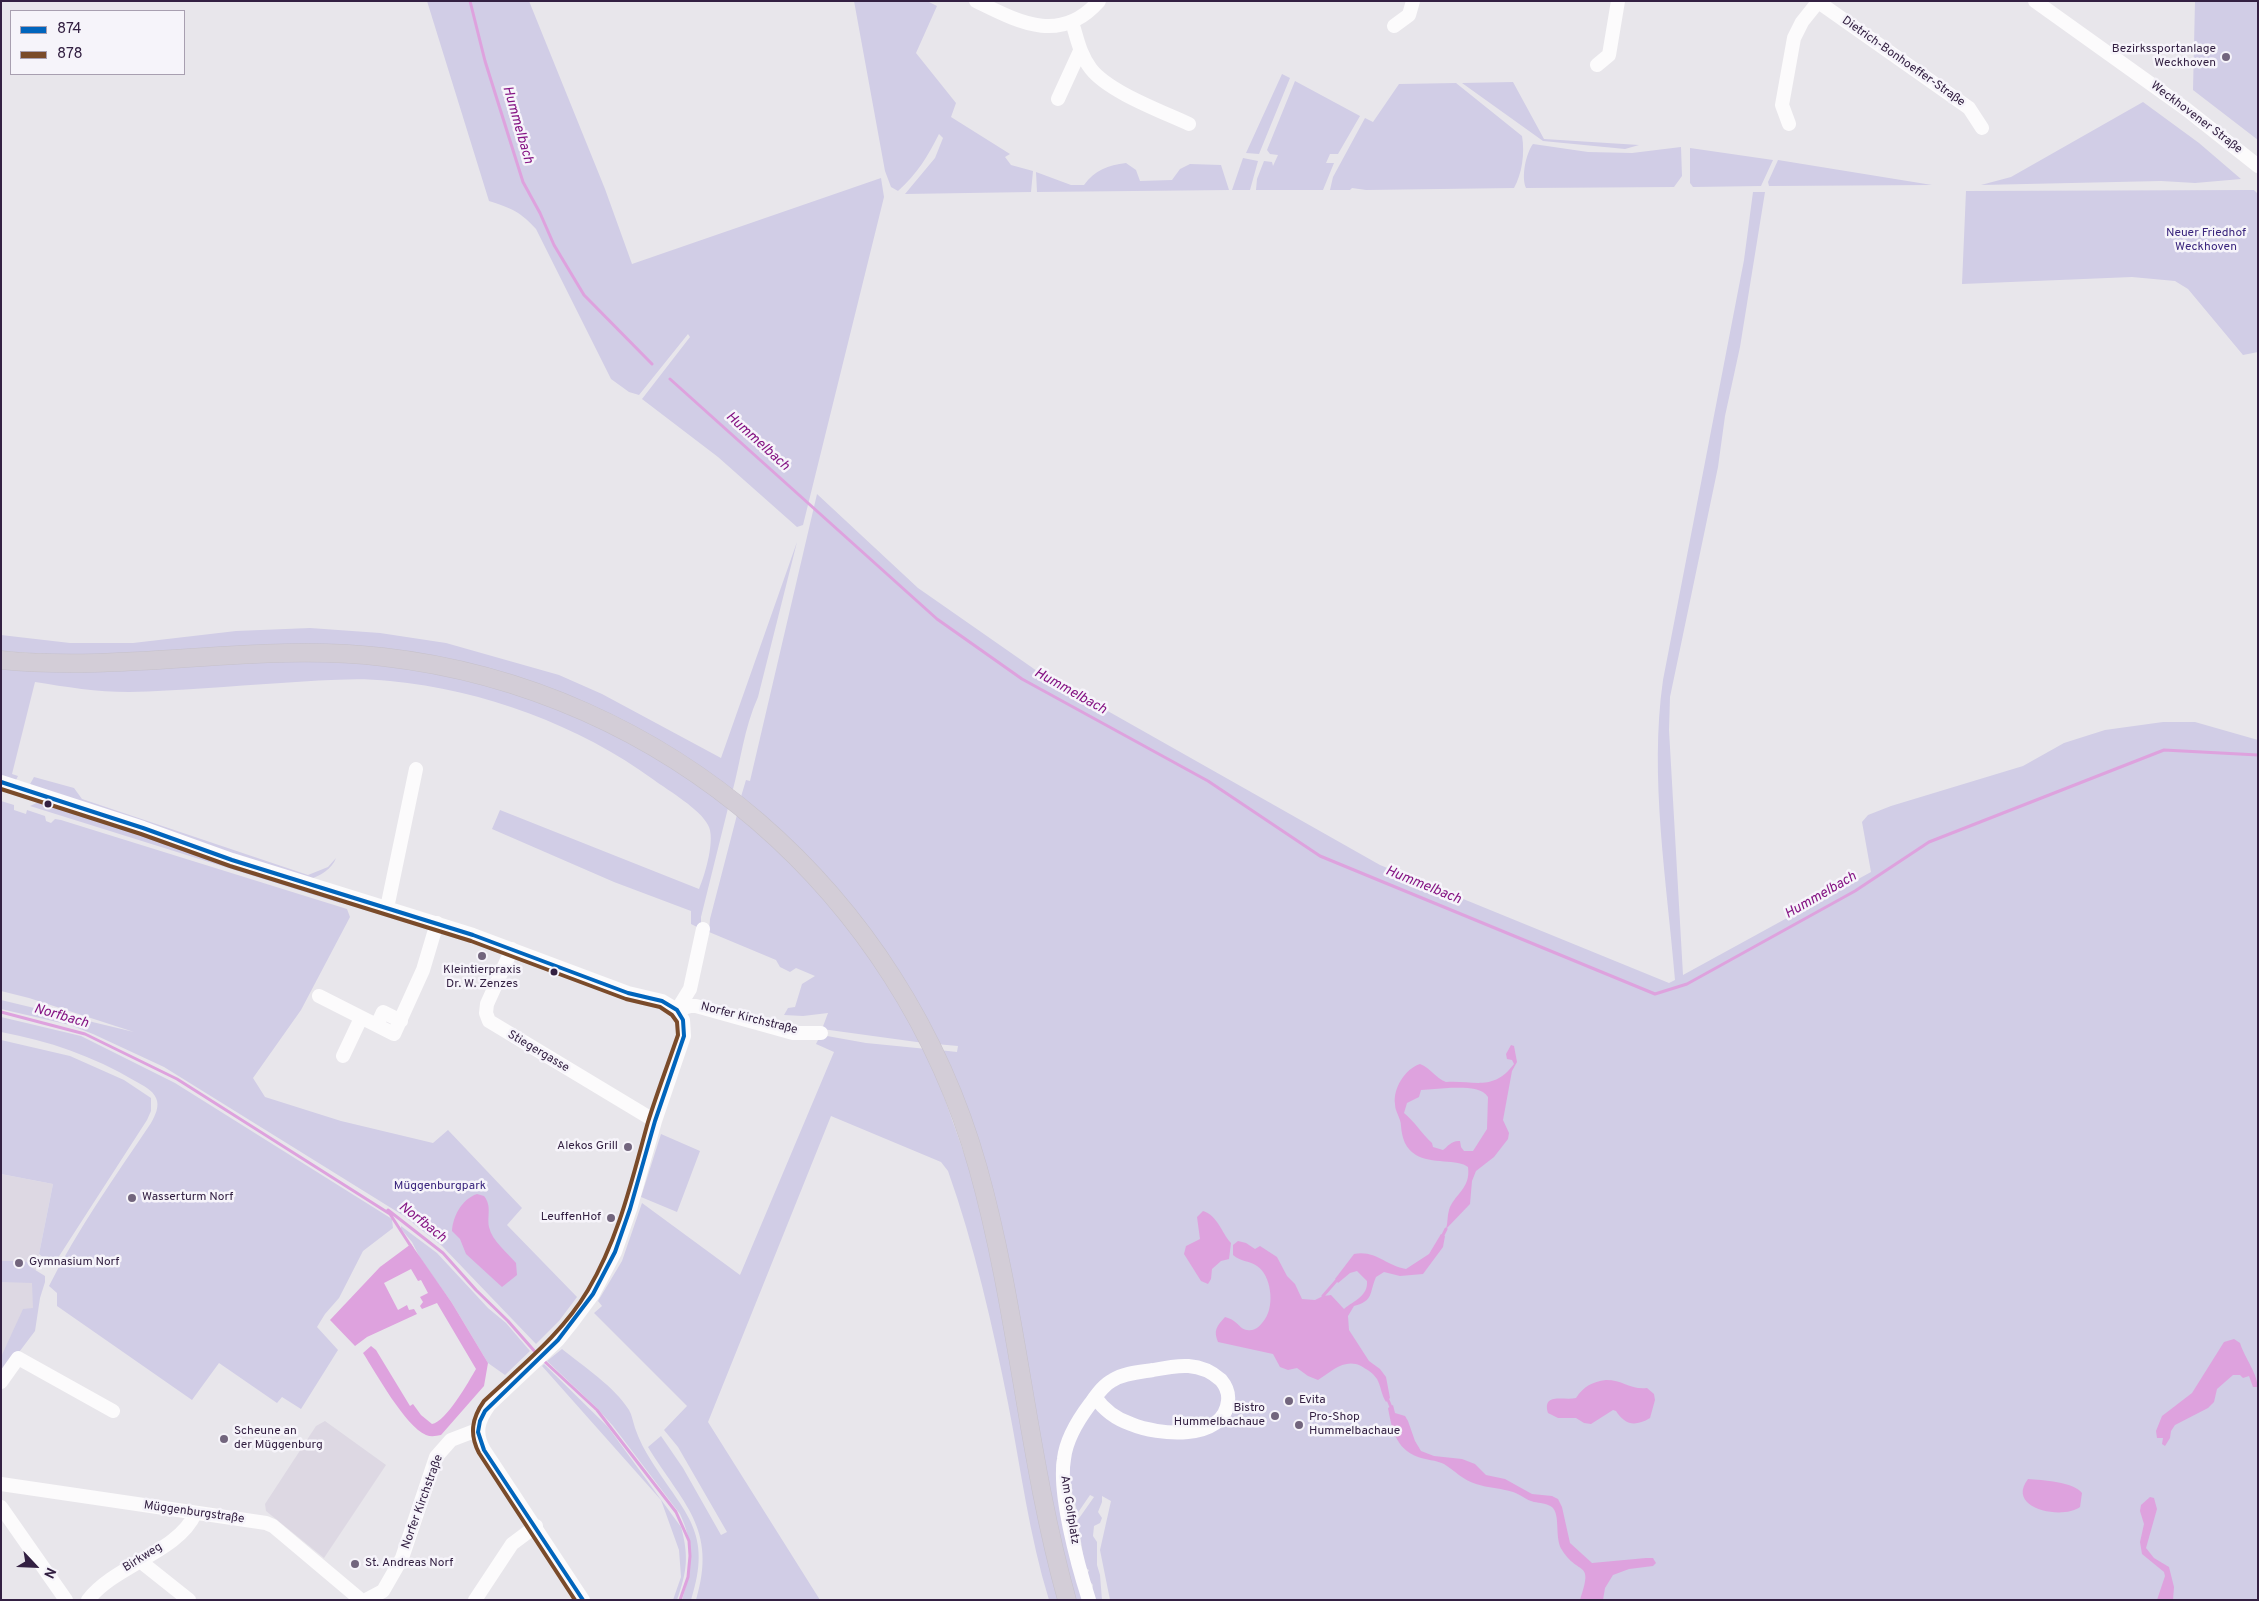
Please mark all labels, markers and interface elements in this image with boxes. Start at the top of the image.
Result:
legend [10,10,185,75]
street label: Dietrich-Bonhoeffer-Straße [1839,14,1967,110]
text: 874 [57,20,82,39]
place label: Bezirkssportanlage Weckhoven [2112,43,2216,71]
text: 878 [57,45,83,64]
marker: Bezirkssportanlage Weckhoven [2220,51,2232,63]
street label: Weckhovener Straße [2147,79,2245,157]
water label: Hummelbach [498,84,536,166]
park label: Neuer Friedhof Weckhoven [2166,227,2246,255]
water label: Hummelbach [722,409,792,475]
water label: Hummelbach [1031,665,1109,719]
unlabelled marker [43,799,53,809]
water label: Hummelbach [1383,863,1463,909]
water label: Hummelbach [1782,869,1860,923]
marker: Kleintierpraxis Dr. W. Zenzes [476,950,488,962]
place label: Kleintierpraxis Dr. W. Zenzes [443,964,521,992]
unlabelled marker [549,967,559,977]
street label: Norfer Kirchstraße [699,1000,799,1038]
water label: Norfbach [32,1001,90,1033]
street label: Stiegergasse [505,1028,571,1076]
place label: Alekos Grill [557,1140,618,1154]
marker: Alekos Grill [622,1141,634,1153]
park label: Müggenburgpark [394,1180,486,1194]
place label: Wasserturm Norf [142,1191,233,1205]
marker: Wasserturm Norf [126,1192,138,1204]
water label: Norfbach [395,1199,449,1247]
place label: LeuffenHof [541,1211,601,1225]
marker: LeuffenHof [605,1212,617,1224]
place label: Gymnasium Norf [29,1256,119,1270]
marker: Gymnasium Norf [13,1257,25,1269]
place label: Evita [1299,1394,1325,1408]
marker: Evita [1283,1395,1295,1407]
place label: Bistro Hummelbachaue [1174,1402,1265,1430]
marker: Bistro Hummelbachaue [1269,1410,1281,1422]
place label: Pro-Shop Hummelbachaue [1309,1411,1400,1439]
marker: Pro-Shop Hummelbachaue [1293,1419,1305,1431]
place label: Scheune an der Müggenburg [234,1425,323,1453]
marker: Scheune an der Müggenburg [218,1433,230,1445]
street label: Norfer Kirchstraße [399,1453,447,1551]
street label: Am Golfplatz [1056,1474,1082,1546]
street label: Müggenburgstraße [143,1499,245,1527]
street label: Birkweg [121,1540,165,1576]
north arrow [10,1541,60,1591]
place label: St. Andreas Norf [365,1557,453,1571]
marker: St. Andreas Norf [349,1558,361,1570]
text: N [39,1564,59,1581]

